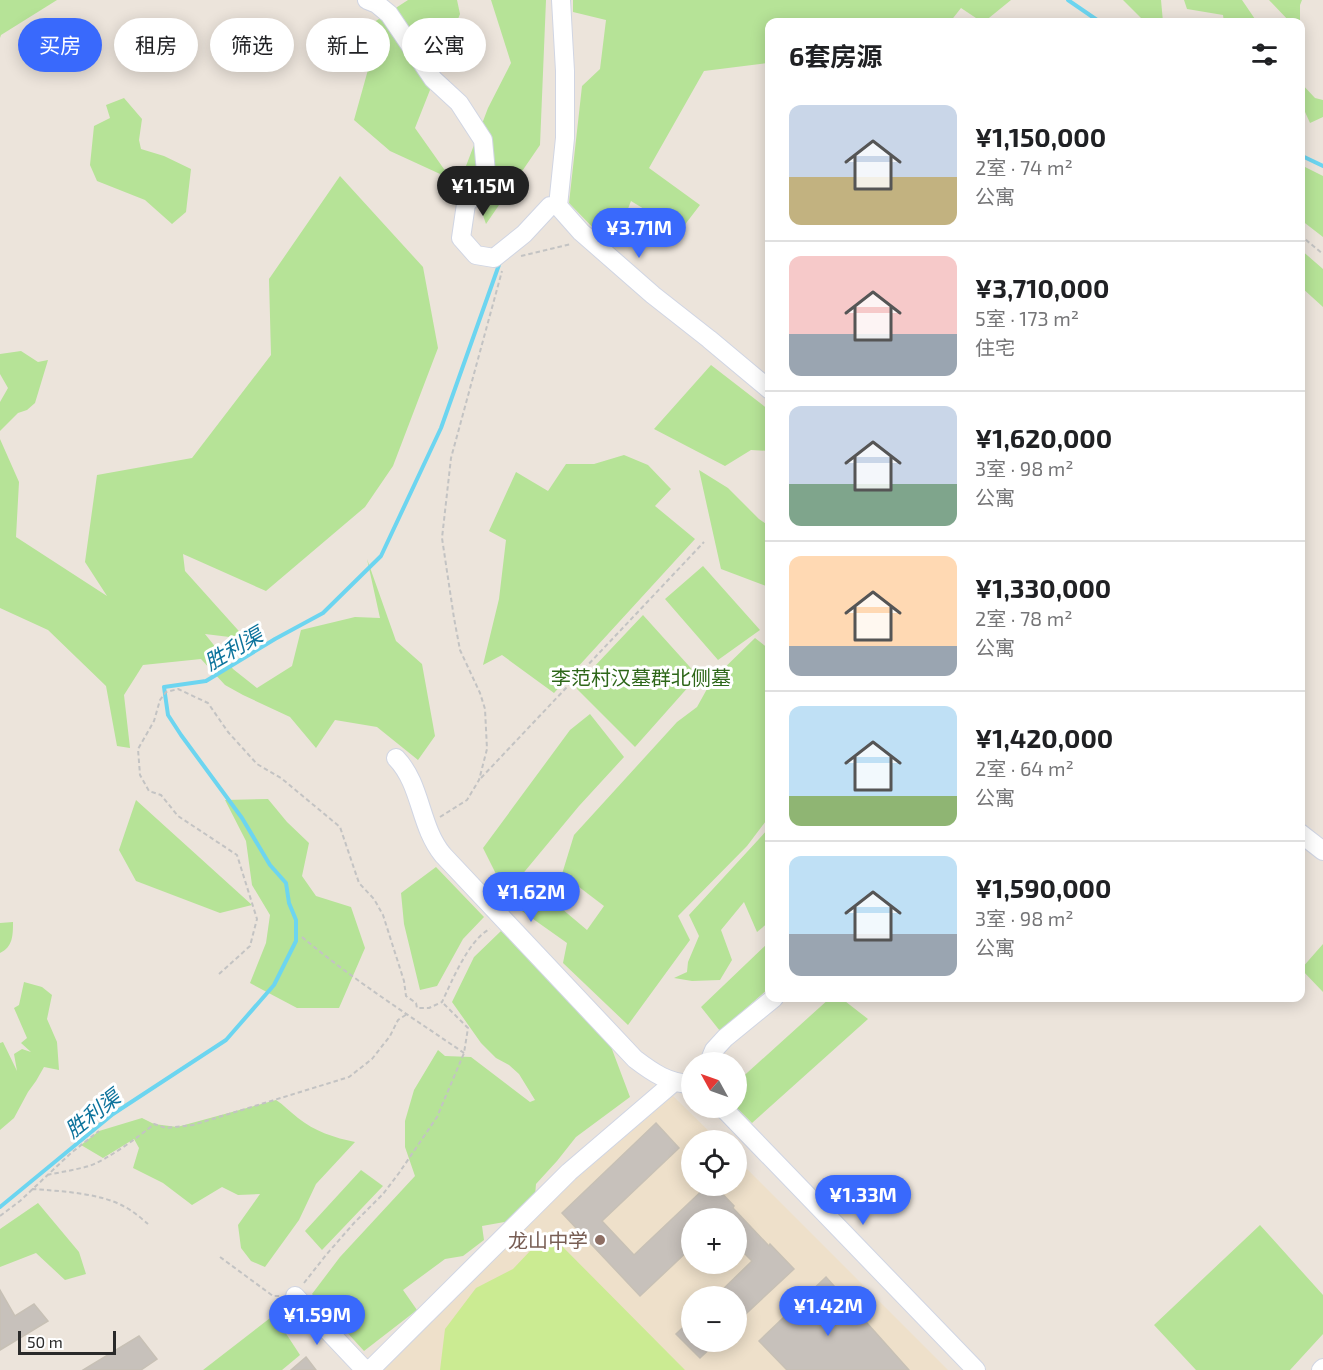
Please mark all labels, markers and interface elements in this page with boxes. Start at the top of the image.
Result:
chip: 买房 [18,18,102,72]
chip: 租房 [114,18,198,72]
chip: 筛选 [210,18,294,72]
chip: 新上 [306,18,390,72]
chip: 公寓 [402,18,486,72]
icon: filters [1248,38,1281,71]
text: 6套房源 [789,40,882,71]
text: ¥1,150,000 [975,121,1106,152]
icon: home [837,129,909,201]
text: 2室 · 74 m² [975,155,1073,179]
pin: ¥1.15M [434,166,532,217]
text: ¥1.15M [451,173,515,197]
text: 公寓 [975,184,1015,208]
pin: ¥3.71M [590,208,688,259]
text: ¥3.71M [606,215,672,239]
text: ¥3,710,000 [975,272,1109,303]
icon: home [837,280,909,352]
text: 5室 · 173 m² [975,306,1079,330]
text: 住宅 [975,335,1015,359]
text: ¥1,620,000 [975,422,1112,453]
icon: home [837,430,909,502]
text: 3室 · 98 m² [975,456,1074,480]
text: 公寓 [975,485,1015,509]
text: ¥1,330,000 [975,572,1111,603]
icon: home [837,580,909,652]
text: 2室 · 78 m² [975,606,1073,630]
water label: 胜利渠 [199,620,269,675]
text: 公寓 [975,635,1015,659]
park label: 李范村汉墓群北侧墓 [551,665,731,689]
text: ¥1,420,000 [975,722,1113,753]
icon: home [837,730,909,802]
text: 2室 · 64 m² [975,756,1074,780]
text: 公寓 [975,785,1015,809]
pin: ¥1.62M [482,872,580,923]
text: ¥1,590,000 [975,872,1111,903]
text: ¥1.62M [497,879,565,903]
icon: home [837,880,909,952]
text: 3室 · 98 m² [975,906,1074,930]
text: 公寓 [975,935,1015,959]
north arrow [681,1052,747,1118]
map controls [681,1052,747,1352]
water label: 胜利渠 [59,1082,127,1142]
button: locate [681,1130,747,1196]
pin: ¥1.33M [814,1175,912,1226]
text: ¥1.33M [829,1182,897,1206]
button: + [681,1208,747,1274]
place label: 龙山中学 [508,1228,588,1252]
marker: 龙山中学 [593,1233,607,1247]
button: − [681,1286,747,1352]
pin: ¥1.42M [779,1286,877,1337]
text: ¥1.42M [793,1293,863,1317]
pin: ¥1.59M [268,1295,366,1346]
text: ¥1.59M [283,1302,351,1326]
scale bar [18,1328,116,1356]
text: 50 m [27,1332,63,1351]

